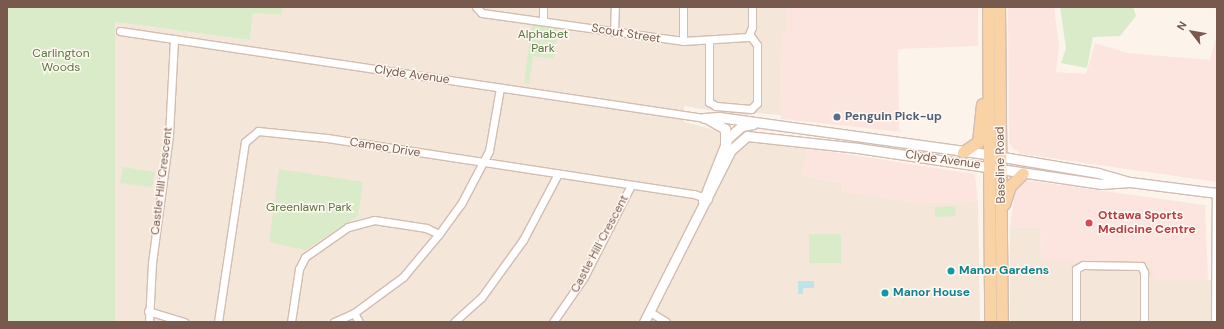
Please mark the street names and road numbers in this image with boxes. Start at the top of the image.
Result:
street label: Scout Street [590,21,662,47]
street label: Clyde Avenue [374,63,450,87]
street label: Castle Hill Crescent [148,126,176,236]
street label: Baseline Road [993,126,1009,204]
street label: Cameo Drive [349,135,421,161]
street label: Clyde Avenue [905,148,981,172]
street label: Castle Hill Crescent [568,193,632,295]

